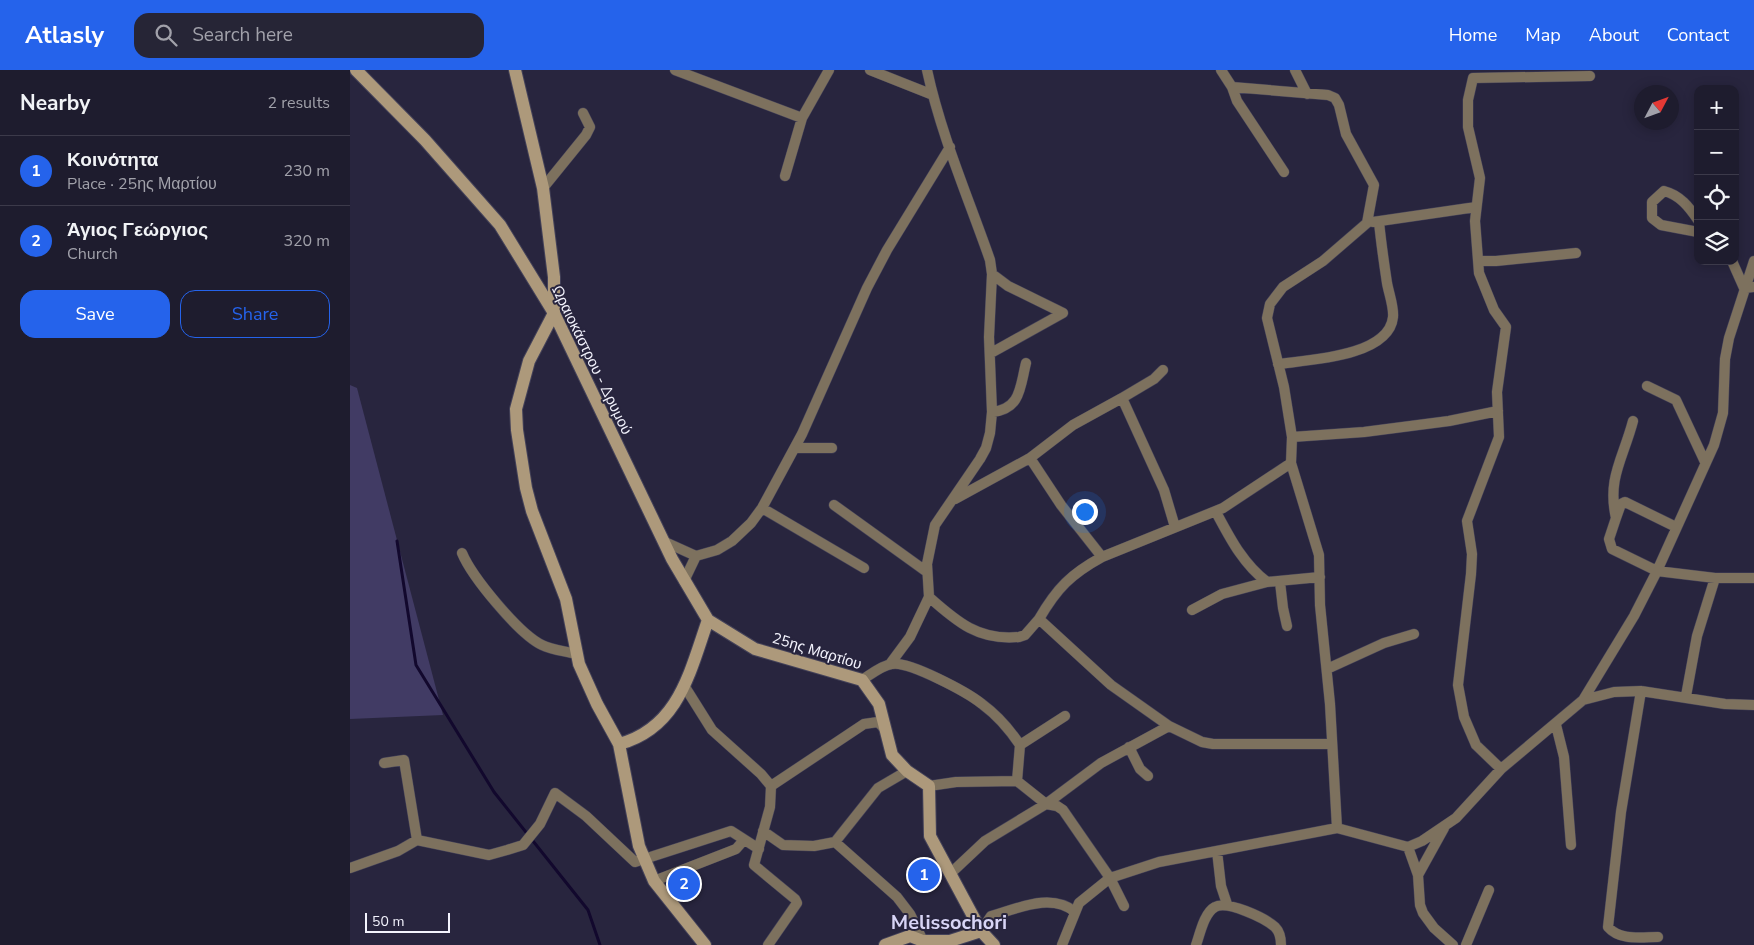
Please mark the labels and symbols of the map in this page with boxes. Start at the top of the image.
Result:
north arrow [1634,85,1679,130]
street label: Ωραιοκάστρου - Δρυμού [547,282,637,438]
your location [1072,499,1098,525]
street label: 25ης Μαρτίου [770,628,864,674]
pin: 1 [908,856,940,894]
pin: 2 [668,865,700,903]
district label: Melissochori [891,909,1007,936]
scale bar [365,910,450,933]

